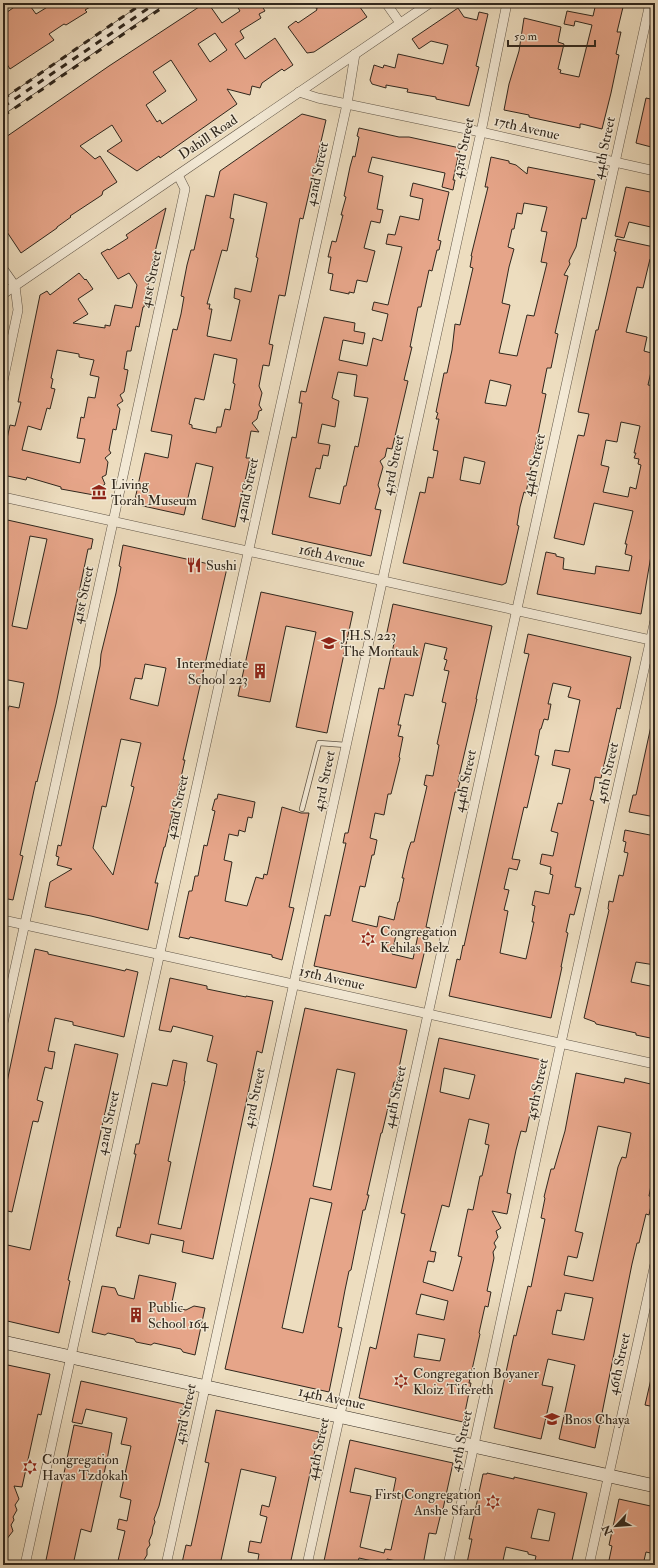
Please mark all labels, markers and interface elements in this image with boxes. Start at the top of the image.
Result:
scale bar [508,22,595,48]
text: 50 m [514,29,538,44]
street label: Dahill Road [175,111,241,163]
street label: 17th Avenue [493,112,562,144]
street label: 44th Street [589,115,619,181]
street label: 43rd Street [448,116,478,180]
street label: 42nd Street [302,140,332,208]
street label: 41st Street [137,248,165,309]
street label: 44th Street [519,432,549,498]
street label: 43rd Street [378,433,408,497]
street label: 42nd Street [232,456,262,524]
place label: Living Torah Museum [111,476,197,509]
museum icon: Living Torah Museum [90,483,108,501]
street label: 16th Avenue [297,541,367,571]
restaurant icon: Sushi [185,556,203,574]
place label: Sushi [206,557,237,574]
street label: 41st Street [69,564,97,625]
place label: J.H.S. 223 The Montauk [340,627,419,660]
school or university icon: J.H.S. 223 The Montauk [320,634,338,652]
place label: Intermediate School 223 [176,655,248,688]
building icon: Intermediate School 223 [251,662,269,680]
street label: 45th Street [592,740,622,805]
street label: 44th Street [450,748,480,814]
street label: 43rd Street [309,749,339,813]
street label: 42nd Street [162,773,192,841]
place label: Congregation Kehilas Belz [380,923,457,956]
synagogue icon: Congregation Kehilas Belz [359,930,377,948]
street label: 15th Avenue [298,962,366,994]
street label: 45th Street [522,1056,552,1121]
street label: 44th Street [380,1064,410,1130]
street label: 43rd Street [239,1066,269,1130]
street label: 42nd Street [93,1089,123,1157]
place label: Public School 164 [148,1299,210,1332]
building icon: Public School 164 [127,1306,145,1324]
street label: 46th Street [604,1331,634,1397]
place label: Congregation Boyaner Kloiz Tifereth [413,1365,540,1398]
synagogue icon: Congregation Boyaner Kloiz Tifereth [392,1372,410,1390]
street label: 43rd Street [170,1382,200,1446]
street label: 14th Avenue [297,1383,367,1413]
street label: 45th Street [446,1408,476,1473]
school or university icon: Bnos Chaya [543,1410,561,1428]
place label: Bnos Chaya [564,1411,630,1429]
street label: 44th Street [303,1416,333,1482]
place label: Congregation Havas Tzdokah [42,1451,129,1484]
synagogue icon: Congregation Havas Tzdokah [21,1458,39,1476]
place label: First Congregation Anshe Sfard [374,1486,481,1519]
synagogue icon: First Congregation Anshe Sfard [484,1493,502,1511]
north arrow [596,1506,636,1546]
text: N [599,1522,616,1538]

